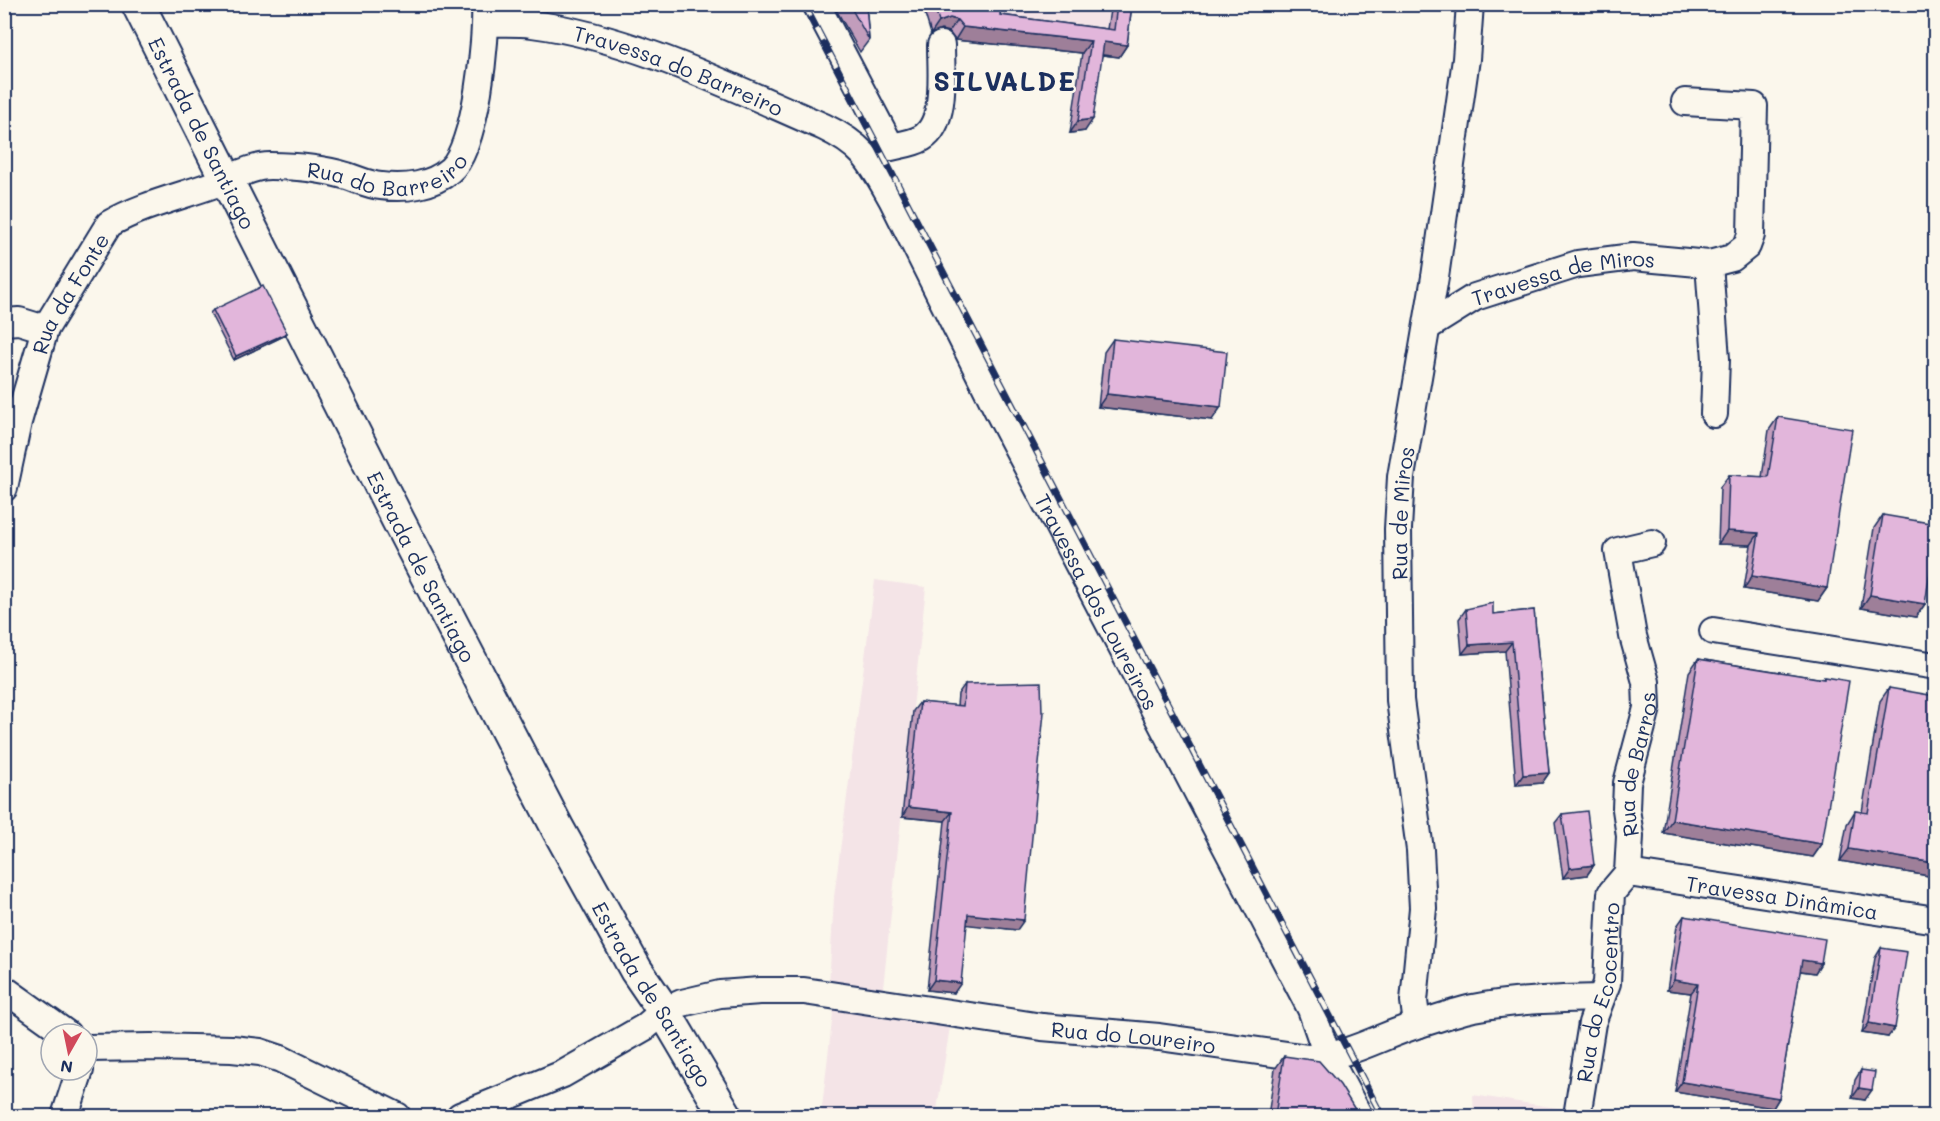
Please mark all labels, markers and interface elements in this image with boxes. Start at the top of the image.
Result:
street label: Travessa do Barreiro [571,18,788,121]
street label: Estrada de Santiago [143,32,262,233]
district label: SILVALDE [933,63,1077,98]
street label: Rua do Barreiro [306,149,472,201]
street label: Rua da Fonte [25,227,114,357]
street label: Travessa de Miros [1468,244,1657,311]
street label: Rua de Miros [1384,444,1420,580]
street label: Estrada de Santiago [362,466,483,666]
street label: Travessa dos Loureiros [1030,488,1165,714]
street label: Rua de Barros [1612,692,1662,839]
street label: Travessa Dinâmica [1684,869,1880,925]
street label: Estrada de Santiago [587,896,719,1091]
street label: Rua do Ecocentro [1569,902,1624,1084]
street label: Rua do Loureiro [1050,1014,1217,1058]
north arrow [39,1022,99,1082]
text: N [59,1056,74,1079]

